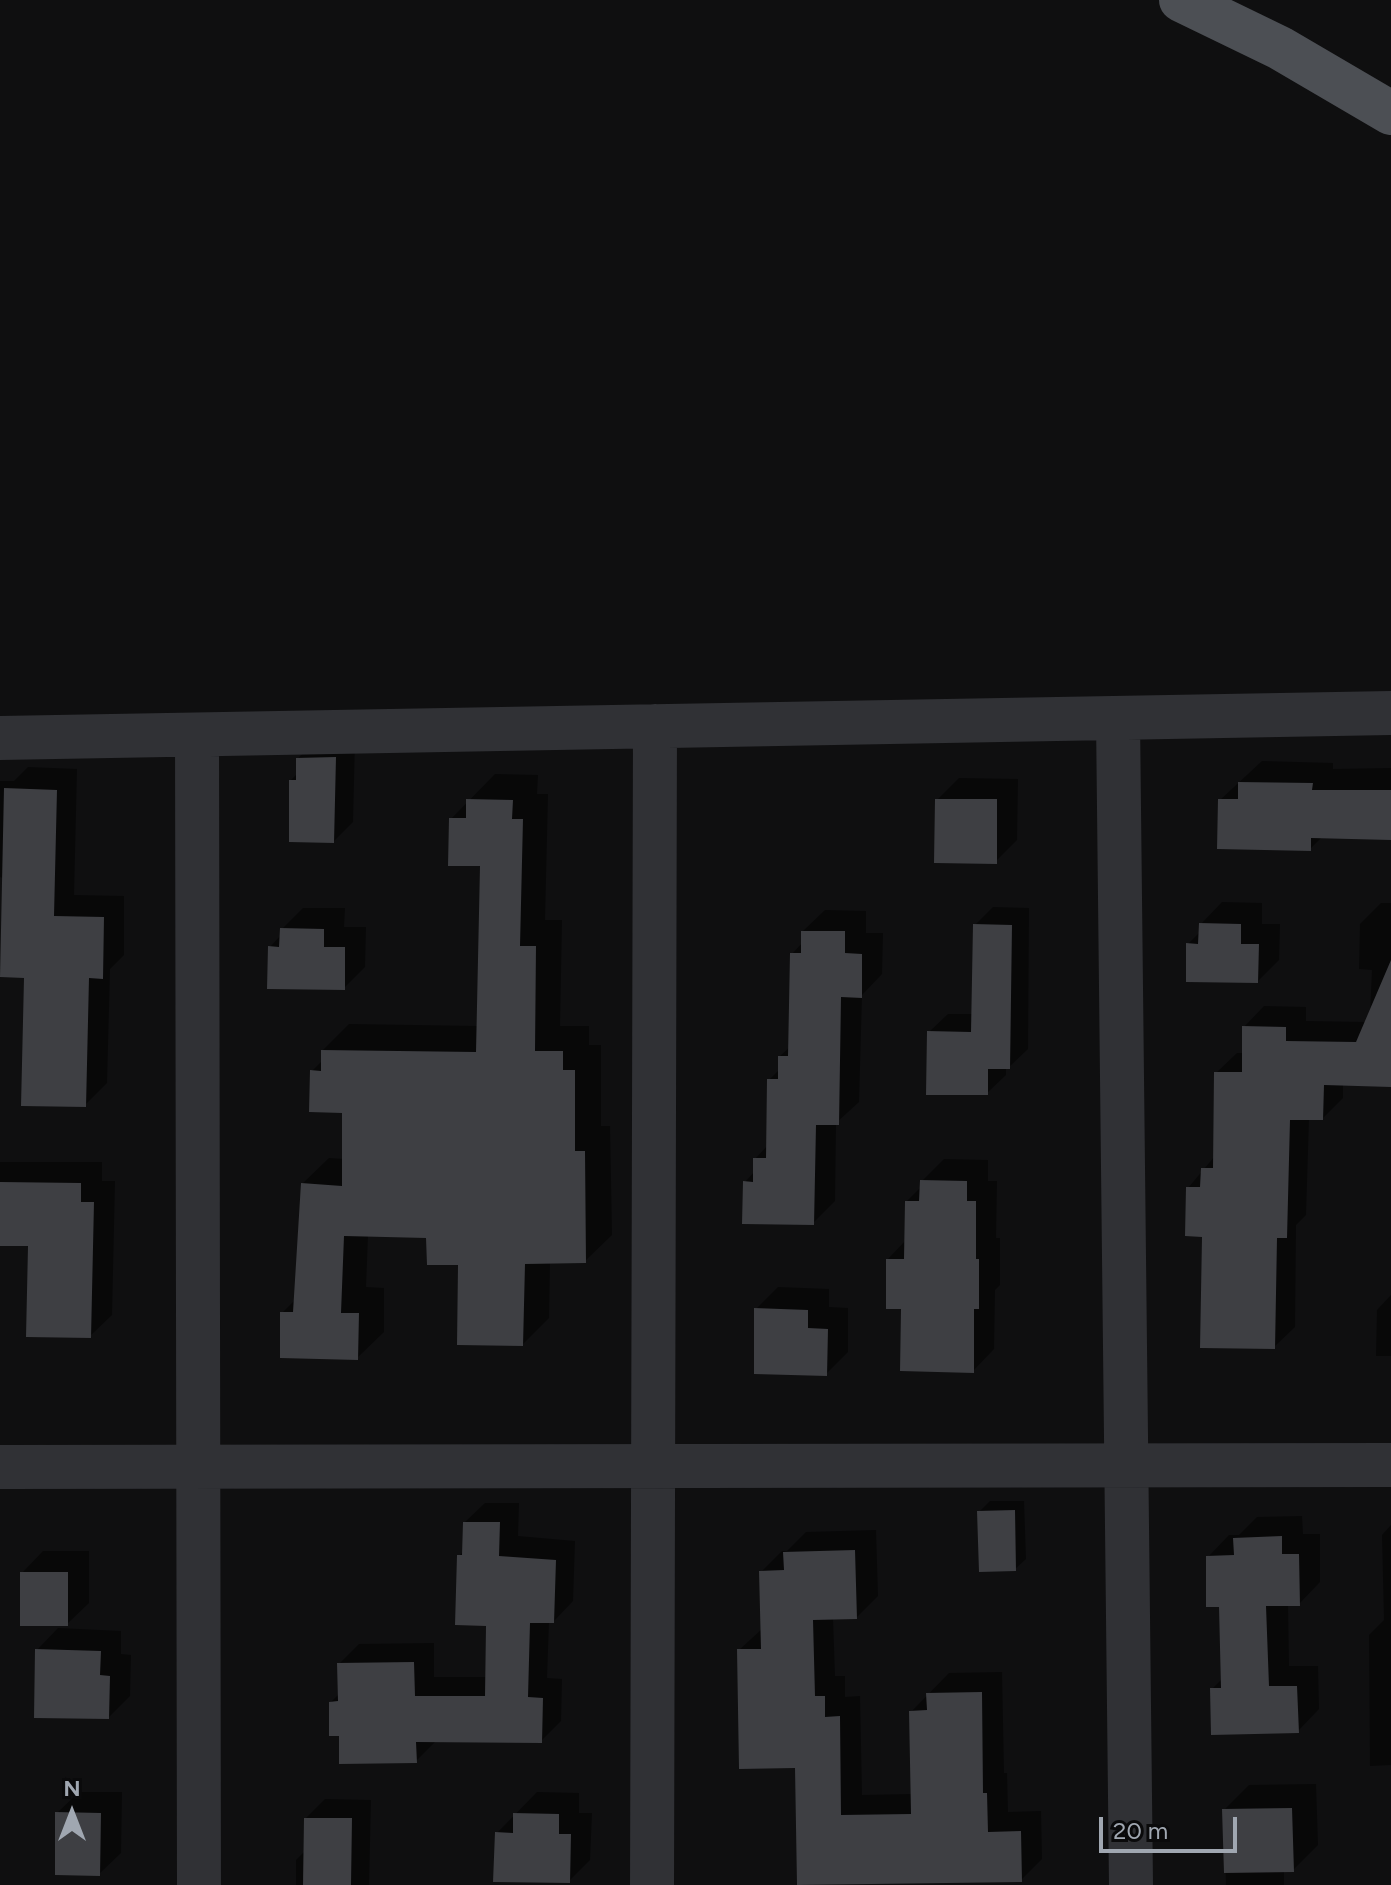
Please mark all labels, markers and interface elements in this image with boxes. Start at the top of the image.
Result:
north arrow [32,1773,112,1853]
text: N [63,1775,81,1802]
scale bar [1103,1801,1241,1851]
text: 20 m [1113,1816,1168,1845]

